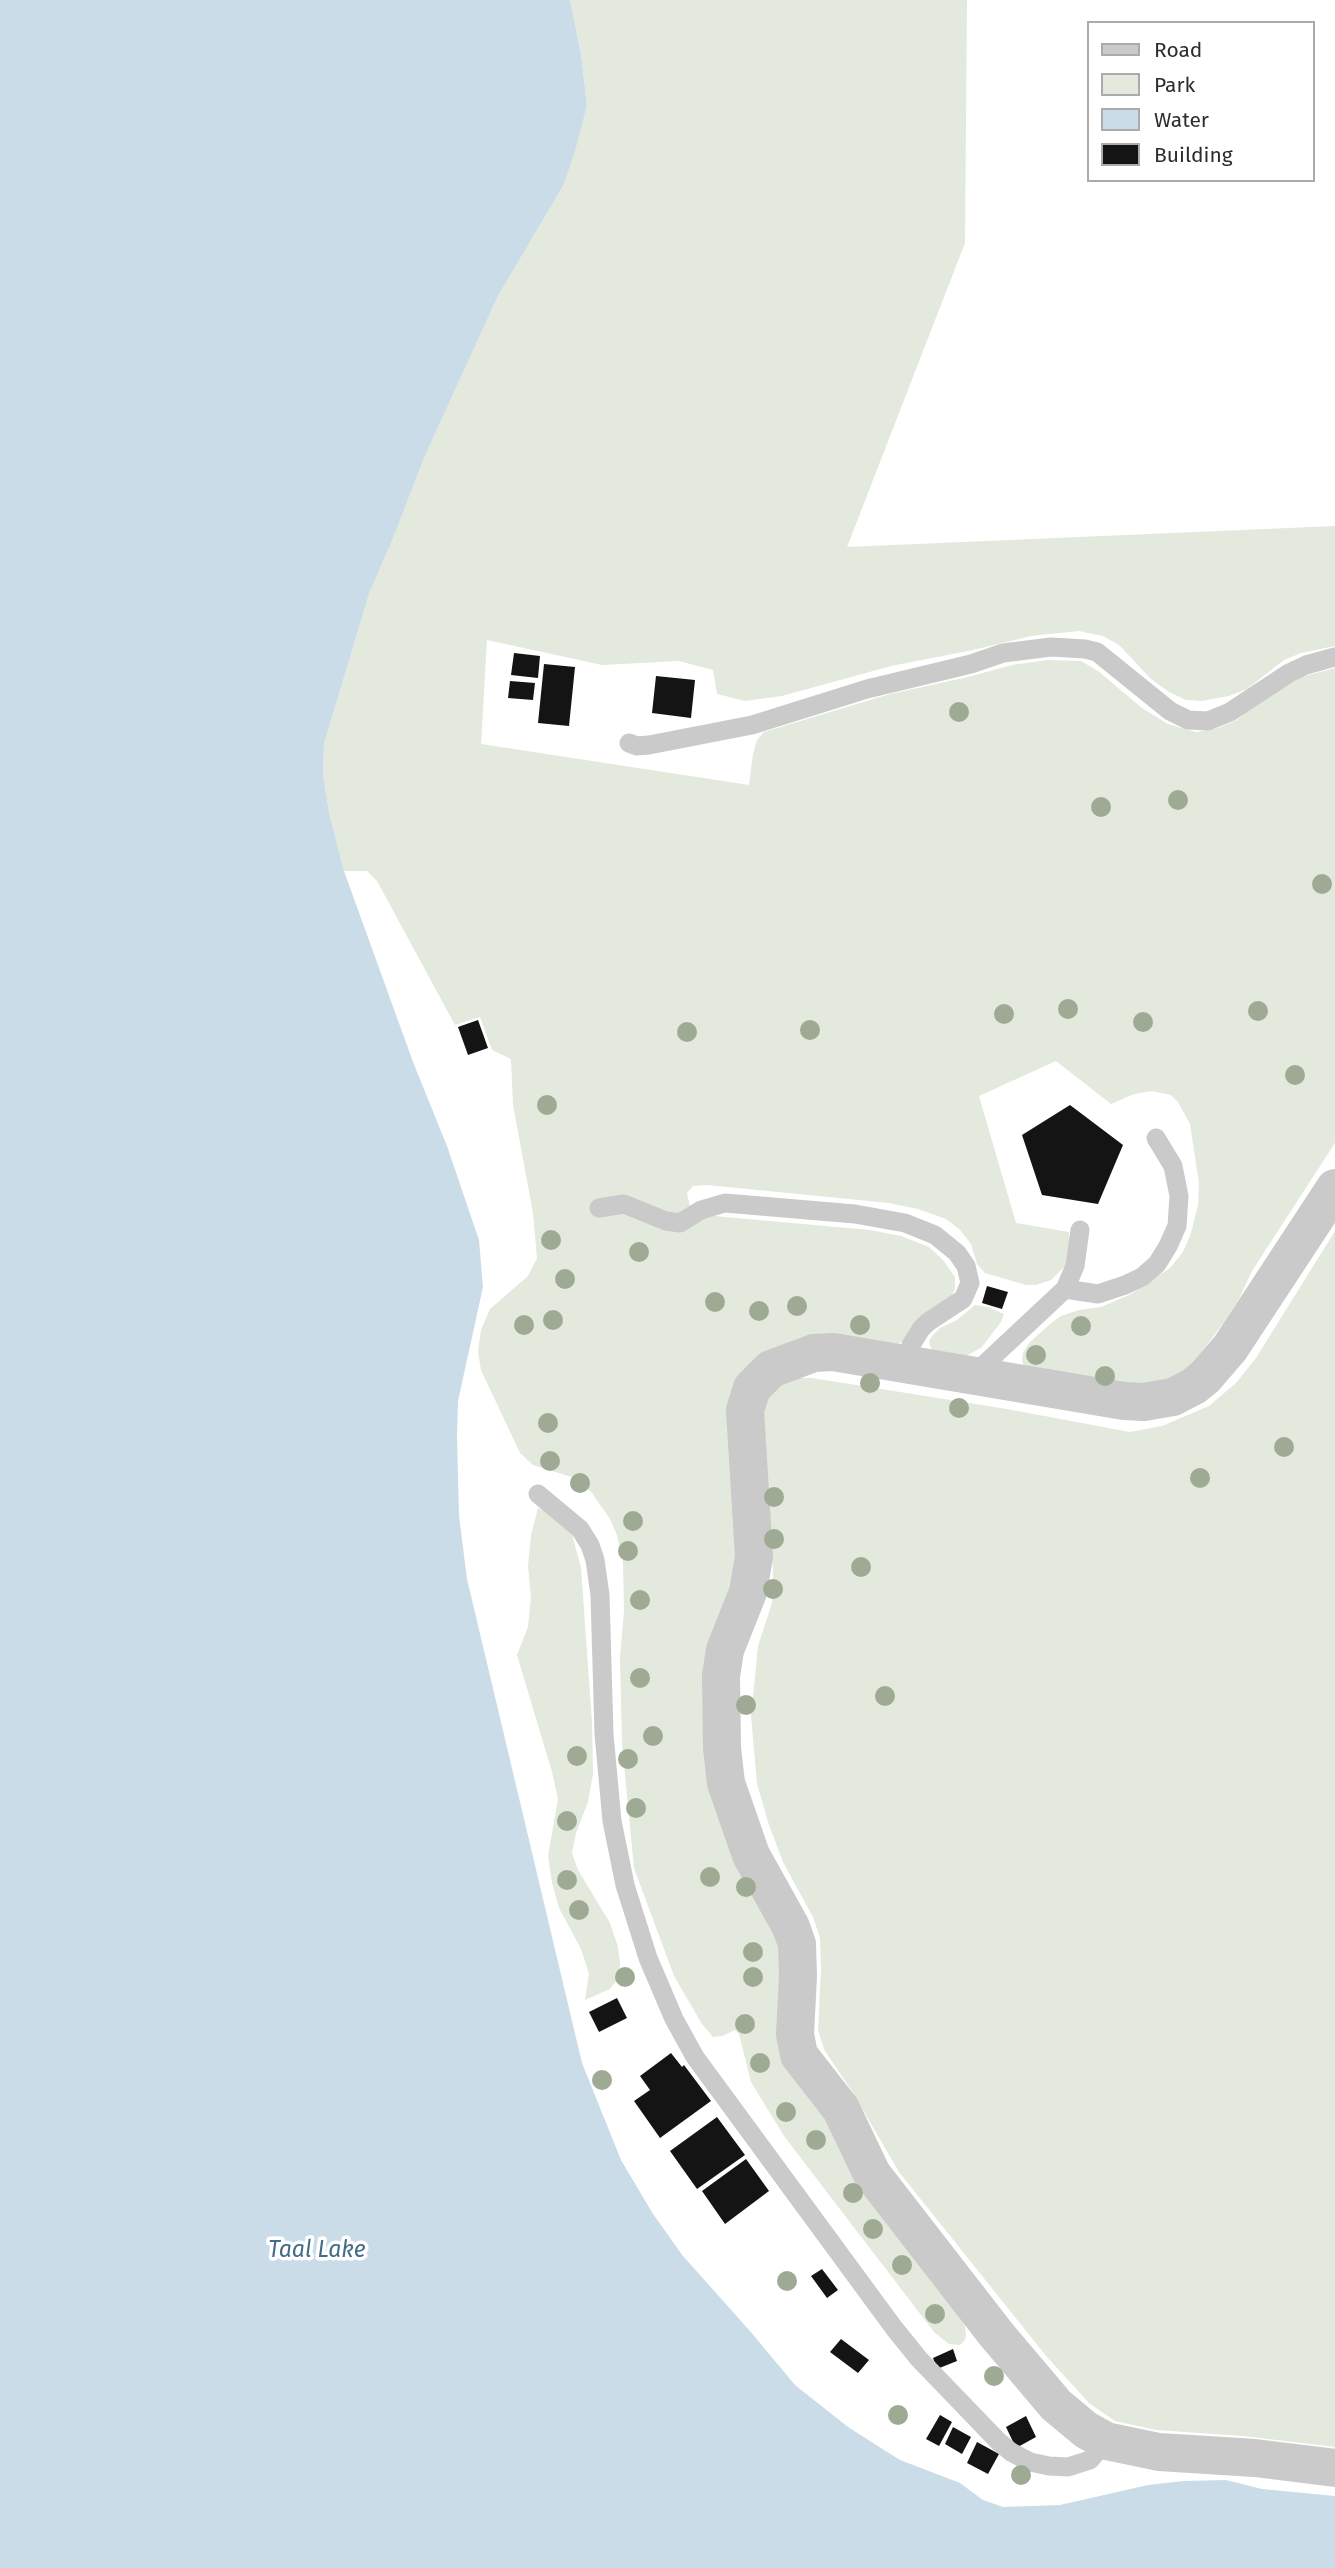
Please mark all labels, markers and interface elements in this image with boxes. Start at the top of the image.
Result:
legend [1086,21,1314,182]
text: Road [1154,37,1202,63]
text: Park [1154,72,1195,98]
text: Water [1154,107,1209,133]
text: Building [1154,142,1233,168]
water label: Taal Lake [268,2237,366,2265]

